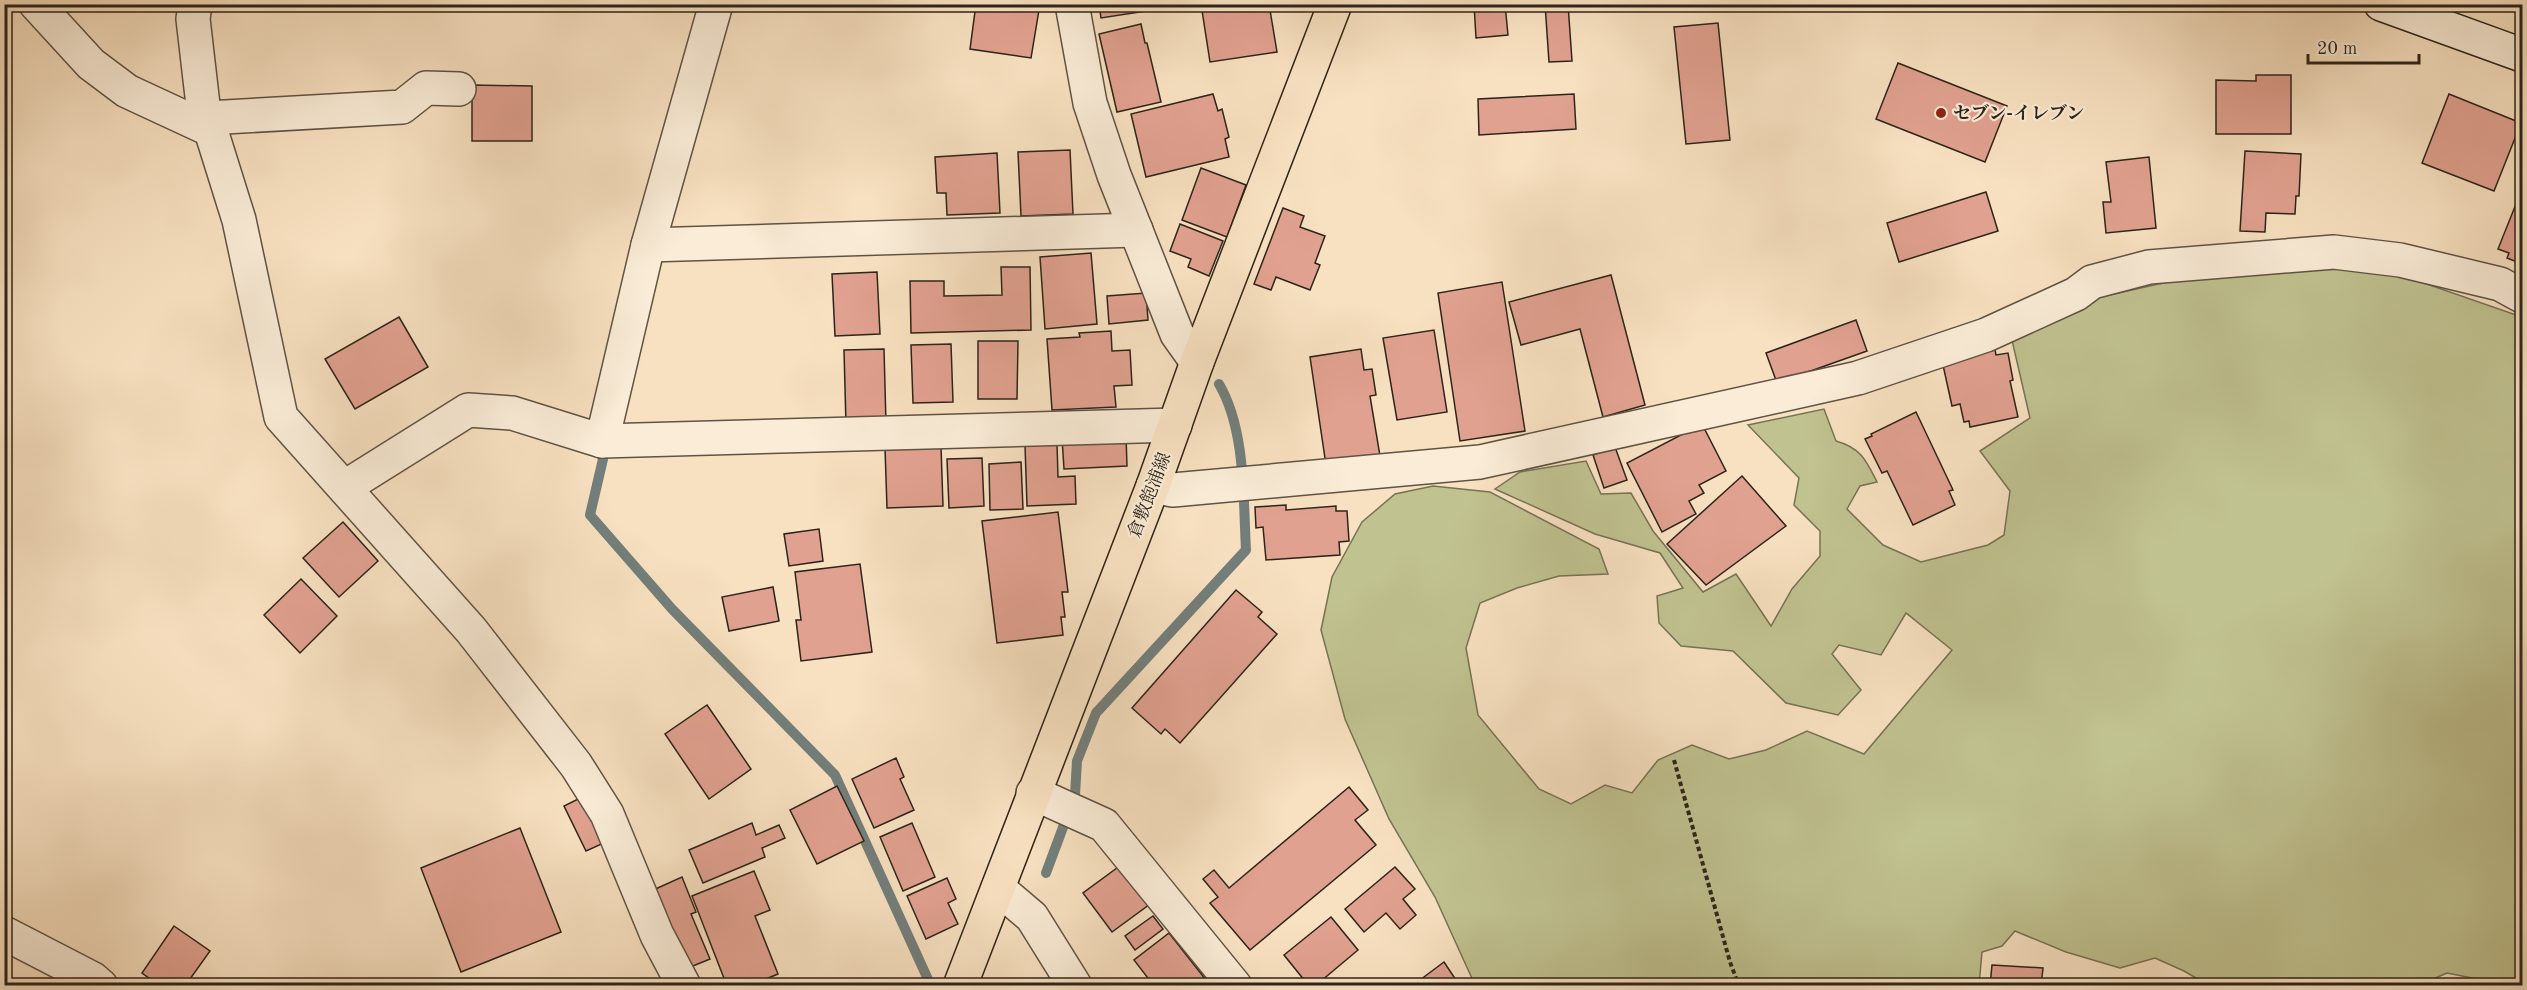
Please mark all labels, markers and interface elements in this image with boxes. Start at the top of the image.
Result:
scale bar [2308,27,2419,65]
text: 20 m [2317,40,2357,58]
place label: セブン-イレブン [1953,103,2084,123]
marker: セブン-イレブン [1934,106,1948,120]
street label: 倉敷飽浦線 [1124,449,1174,541]

